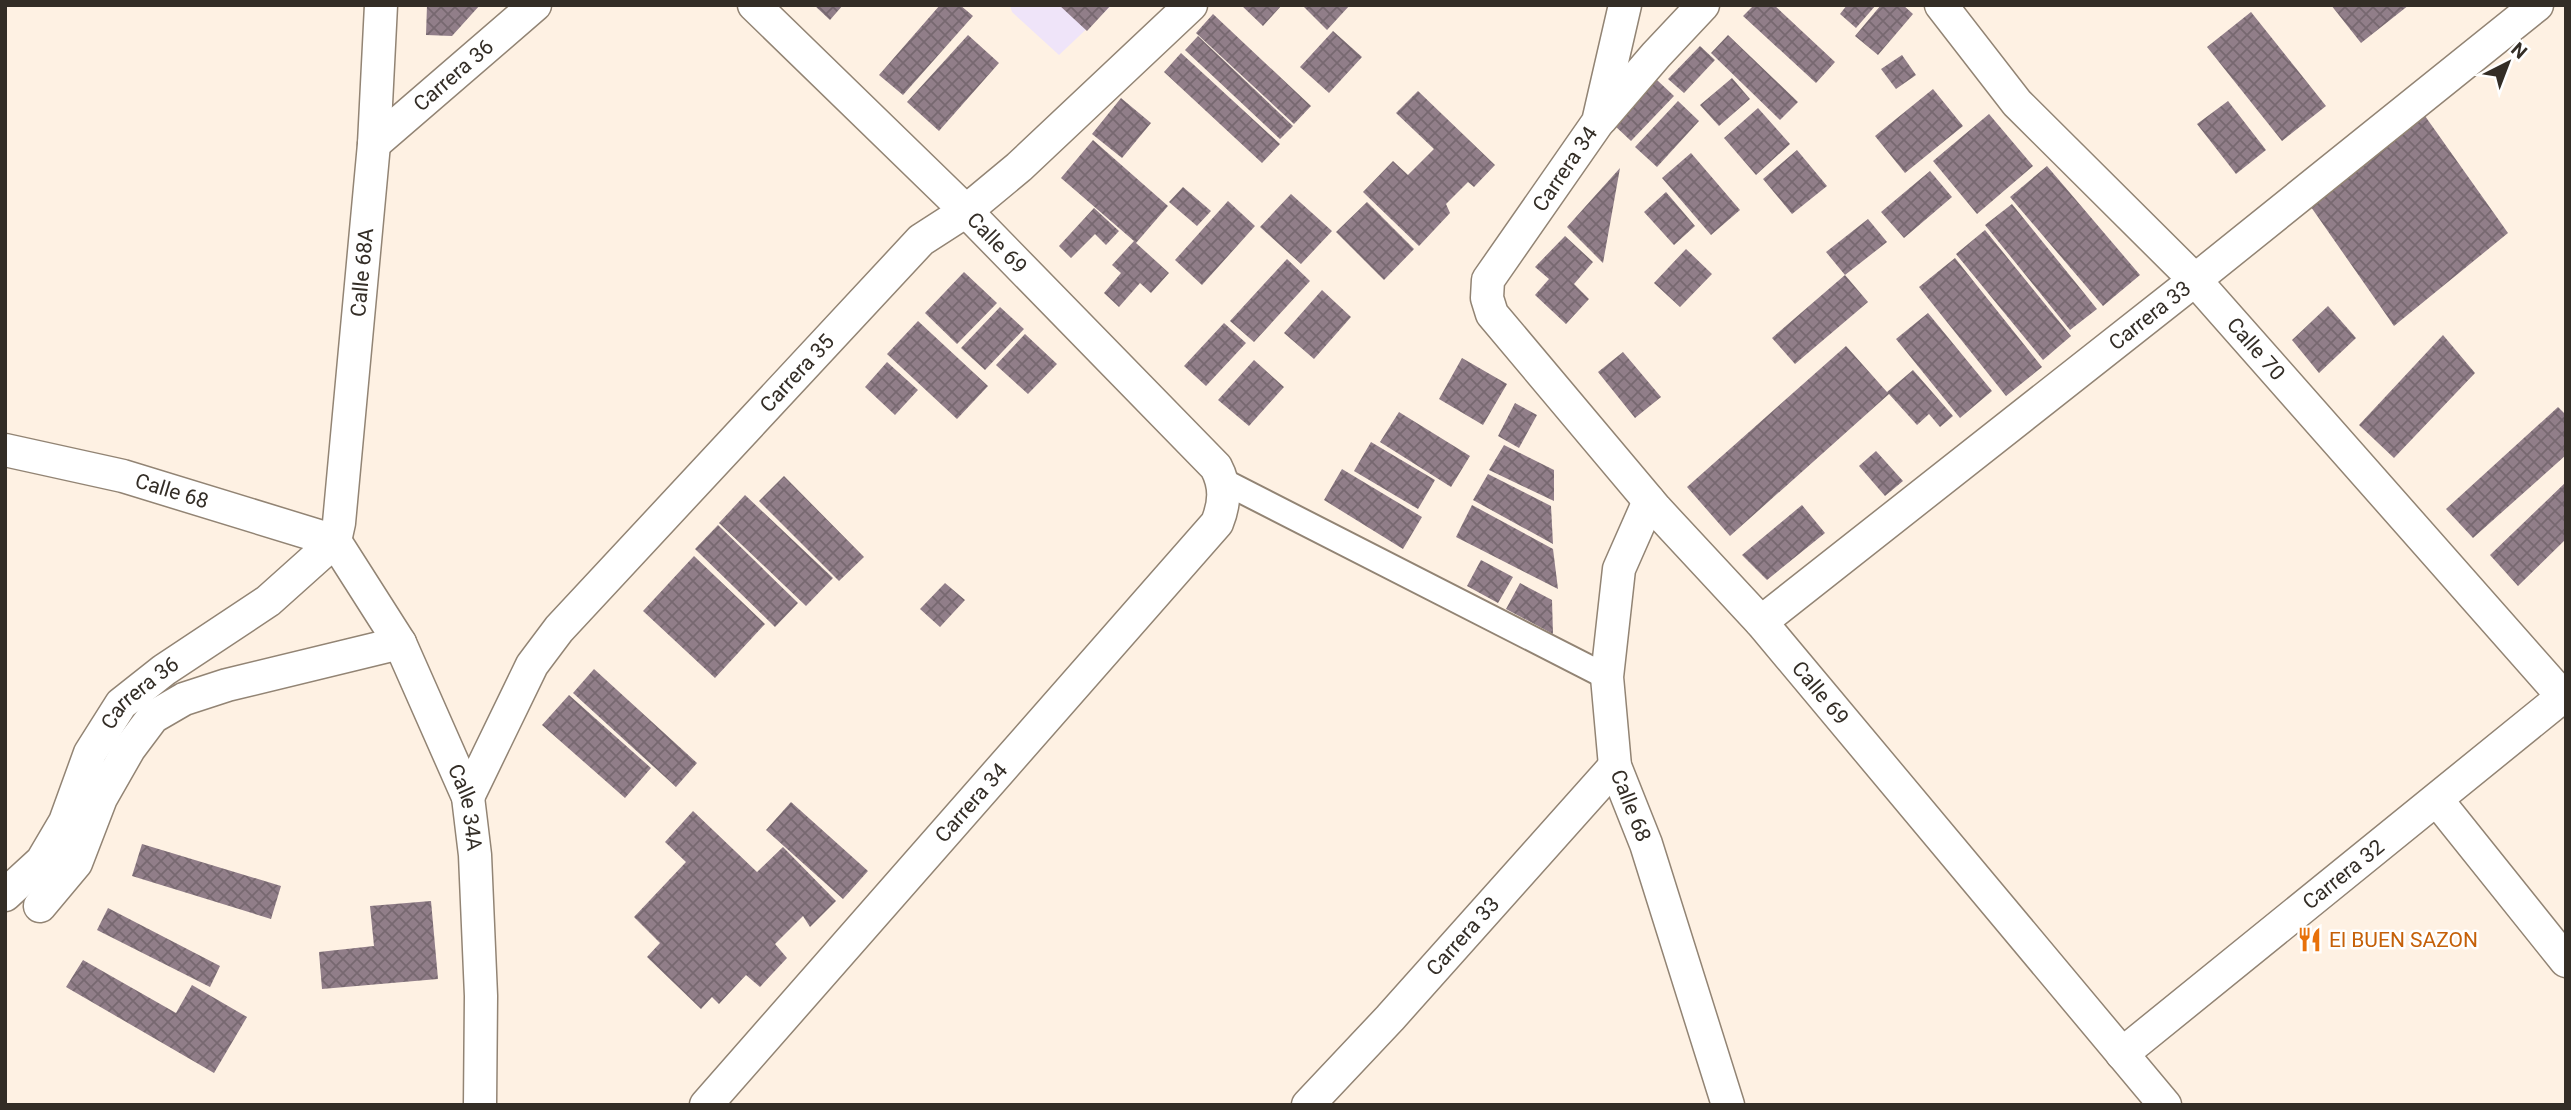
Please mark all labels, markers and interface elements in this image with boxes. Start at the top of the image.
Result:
north arrow [2473,28,2543,98]
street label: Carrera 36 [409,35,498,116]
text: N [2506,38,2532,64]
street label: Carrera 34 [1528,122,1602,216]
street label: Calle 69 [962,208,1032,278]
street label: Calle 68A [346,227,378,318]
street label: Carrera 33 [2104,276,2195,355]
street label: Calle 70 [2222,313,2290,385]
street label: Carrera 35 [755,330,839,417]
street label: Calle 68 [132,468,211,514]
street label: Carrera 36 [96,652,183,734]
street label: Calle 69 [1787,656,1854,730]
street label: Carrera 34 [930,758,1012,847]
street label: Calle 34A [443,760,486,853]
street label: Calle 68 [1606,766,1656,845]
street label: Carrera 32 [2298,834,2389,914]
street label: Carrera 33 [1422,892,1504,981]
restaurant icon: El BUEN SAZON [2295,926,2323,954]
place label: El BUEN SAZON [2329,928,2478,952]

